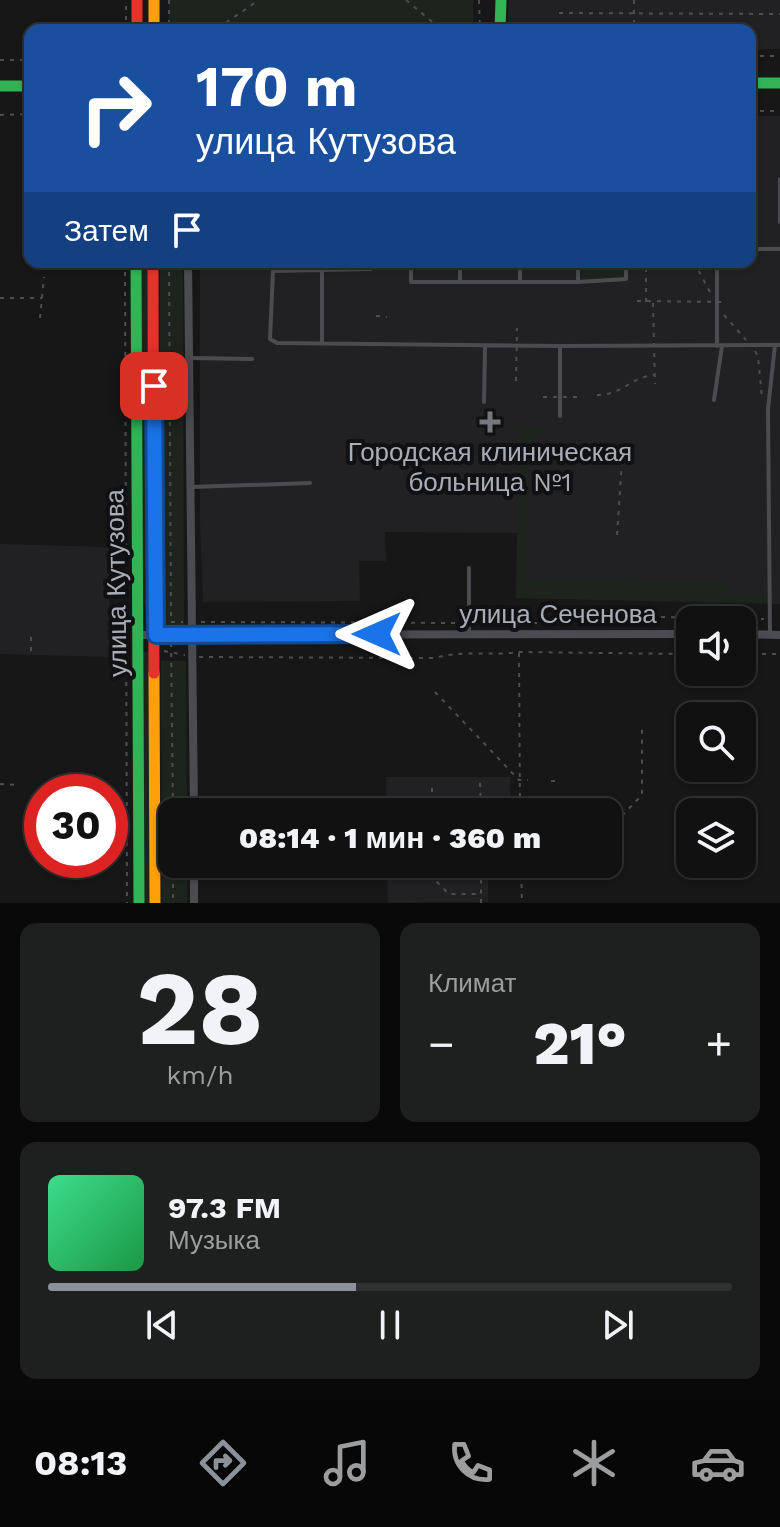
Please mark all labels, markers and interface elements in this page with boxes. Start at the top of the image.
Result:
text: 170 m [196,54,358,120]
icon: right [64,56,168,160]
text: улица Кутузова [196,121,456,163]
icon: arrive [165,208,209,252]
text: Затем [64,213,149,248]
pin [120,352,188,420]
icon: arrive [132,364,176,408]
marker: Городская клиническая больница №1 [479,411,501,433]
place label: Городская клиническая больница №1 [348,437,632,497]
street label: улица Кутузова [99,488,133,677]
position arrow [335,592,419,676]
street label: улица Сеченова [459,599,657,629]
map controls [676,606,756,878]
button: sound [676,606,756,686]
button: search [676,702,756,782]
speed limit sign: 30 [24,774,128,878]
button: layers [676,798,756,878]
text: 08:14 · 1 мин · 360 m [239,820,541,855]
text: 28 [136,947,264,1069]
text: Климат [428,968,517,998]
text: 21° [533,1008,627,1079]
text: − [428,1018,455,1070]
text: + [705,1018,732,1070]
text: km/h [167,1060,233,1090]
text: 97.3 FM [168,1190,281,1225]
text: Музыка [168,1225,260,1255]
icon: previous [140,1303,184,1347]
icon: pause [368,1303,412,1347]
icon: next [596,1303,640,1347]
icon: directions [195,1435,251,1491]
icon: music [319,1435,375,1491]
icon: phone [443,1435,499,1491]
icon: climate [566,1435,622,1491]
icon: car [690,1435,746,1491]
text: 08:13 [34,1442,127,1484]

